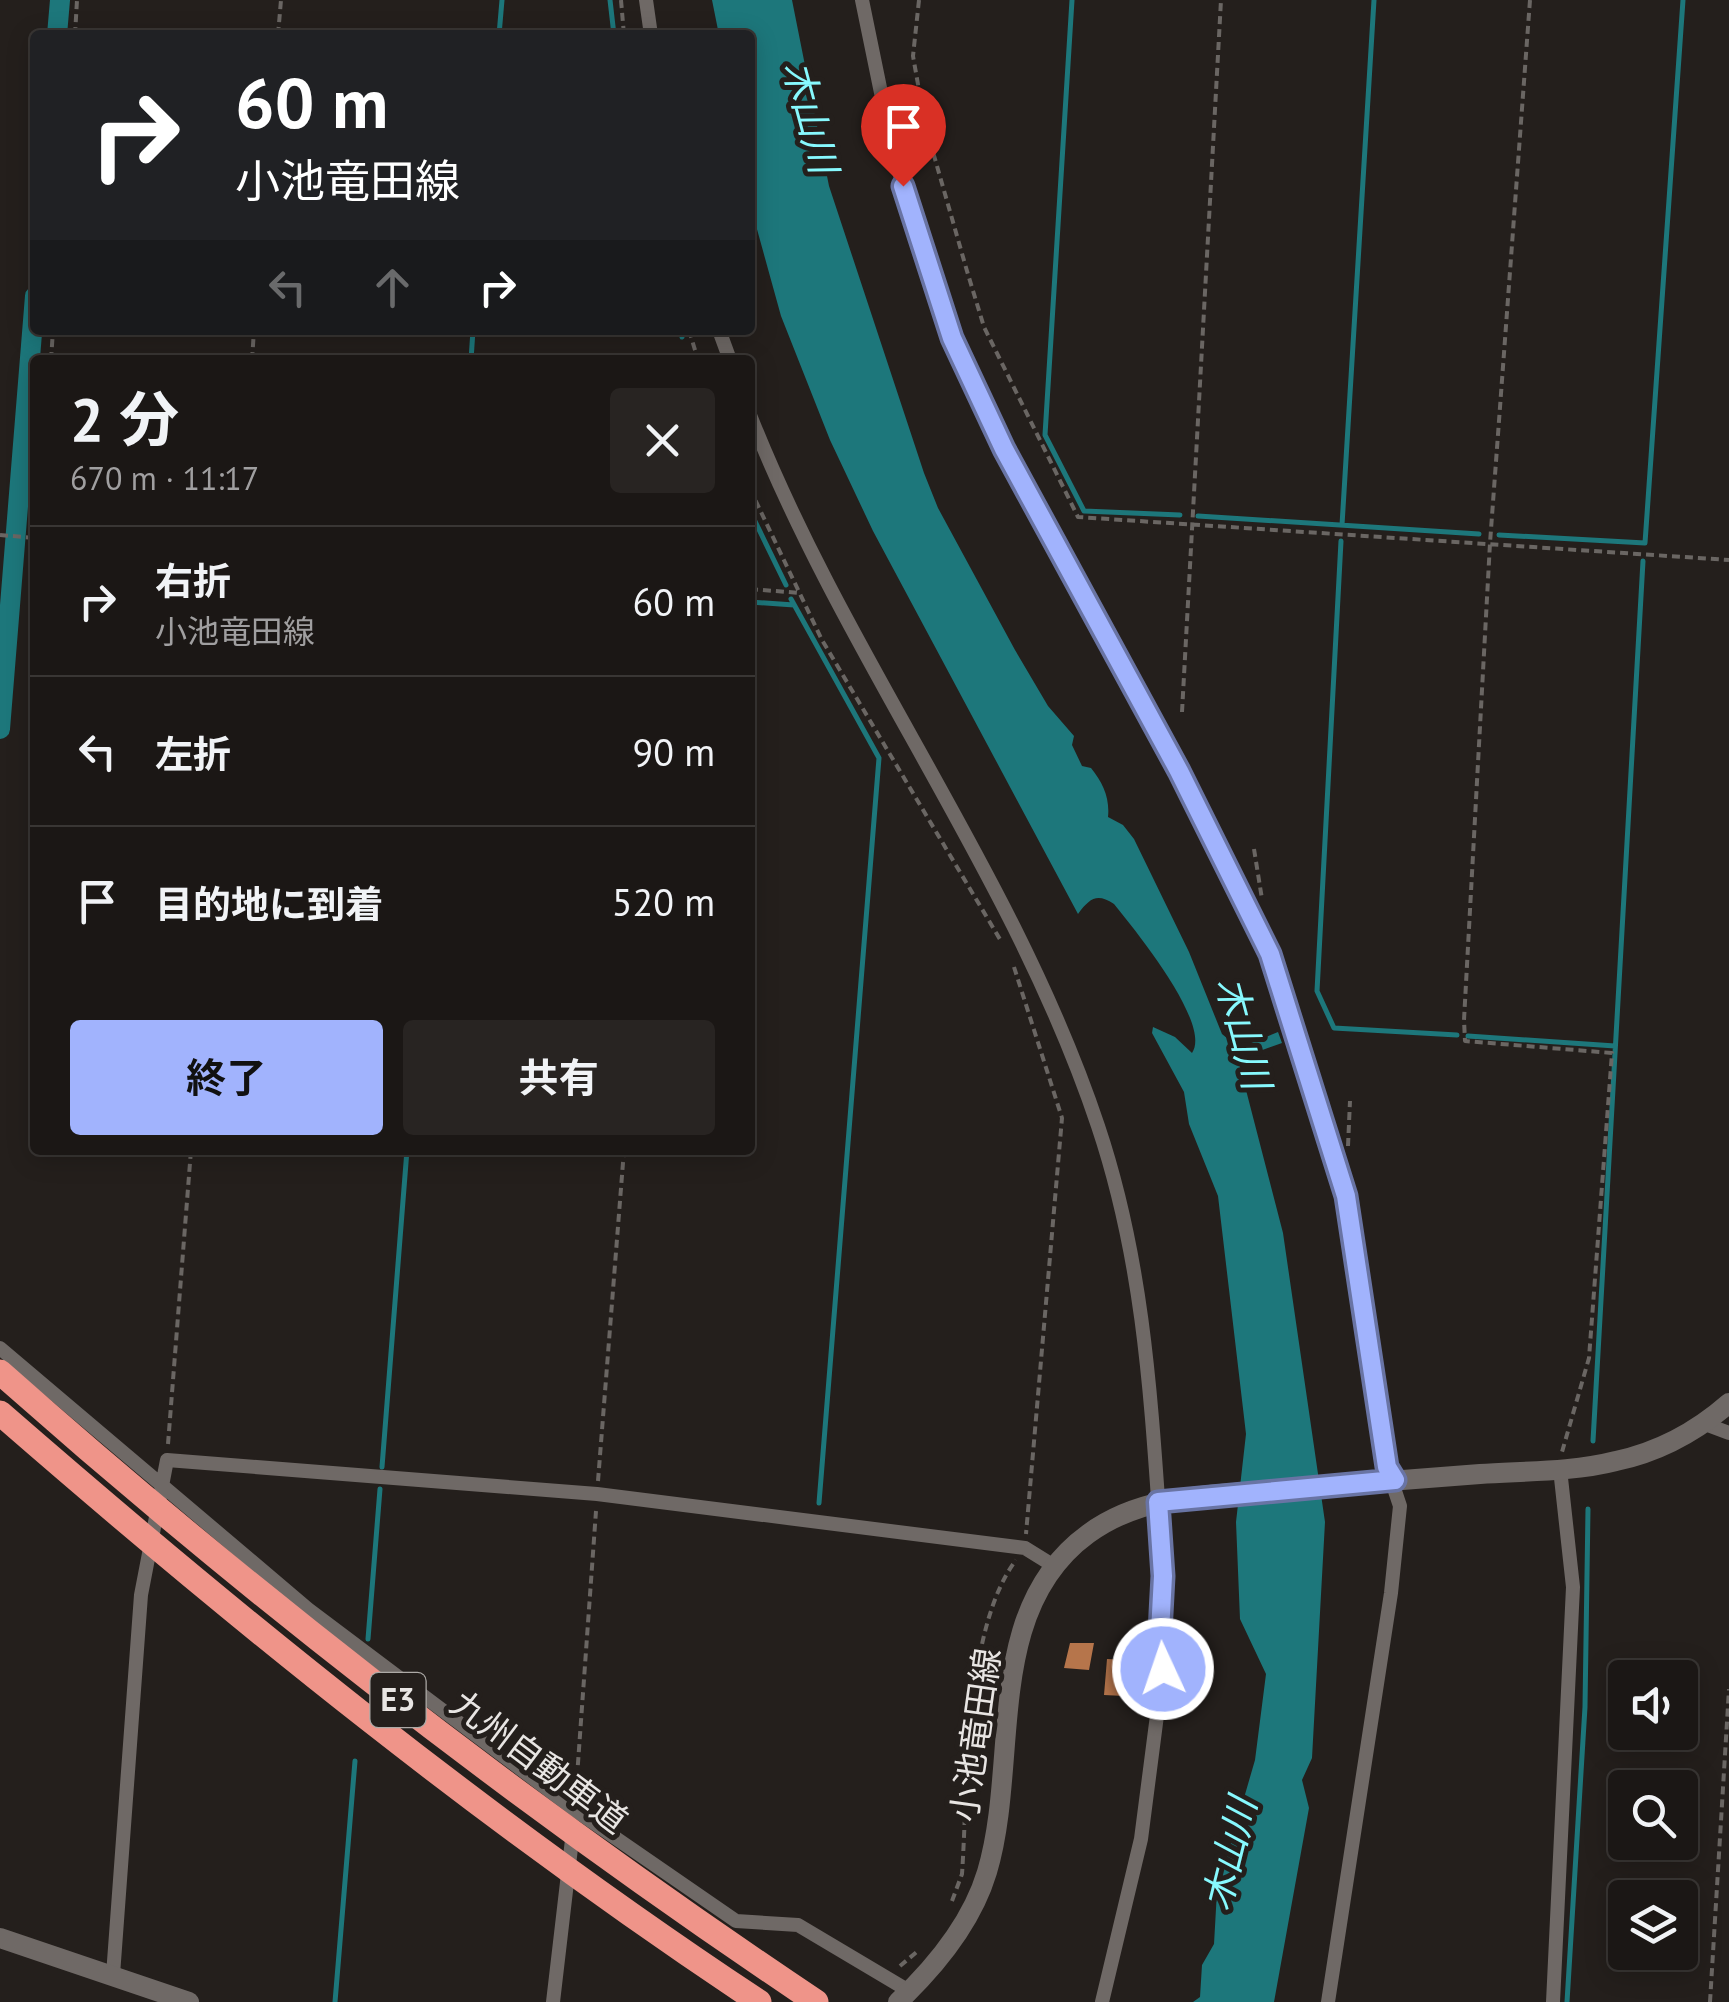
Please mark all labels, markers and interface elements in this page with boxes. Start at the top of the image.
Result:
water label: 木山川 [773,55,851,182]
text: 60 m [235,57,388,147]
icon: right [70,70,200,200]
pin [861,84,946,187]
icon: arrive [876,99,931,154]
text: 小池竜田線 [235,151,460,209]
icon: left [260,260,315,315]
icon: ahead [365,260,420,315]
icon: right [470,260,525,315]
text: 2 分 [70,380,179,458]
button: close [610,388,715,493]
text: 670 m · 11:17 [70,457,259,499]
text: 右折 [155,556,231,605]
icon: right [70,574,125,629]
text: 60 m [633,577,715,626]
text: 小池竜田線 [155,610,315,652]
icon: left [70,724,125,779]
text: 90 m [633,727,715,776]
text: 左折 [155,729,231,778]
icon: arrive [70,874,125,929]
text: 520 m [612,877,715,926]
text: 目的地に到着 [155,879,383,928]
water label: 木山川 [1206,971,1284,1098]
button: 終了 [70,1020,383,1135]
button: 共有 [403,1020,715,1135]
position arrow [1111,1617,1215,1721]
street label: 小池竜田線 [940,1645,1010,1825]
map controls [1608,1660,1698,1970]
button: sound [1608,1660,1698,1750]
road number: E3 [370,1673,426,1727]
street label: 九州自動車道 [442,1680,637,1843]
button: search [1608,1770,1698,1860]
water label: 木山川 [1191,1789,1267,1915]
button: layers [1608,1880,1698,1970]

